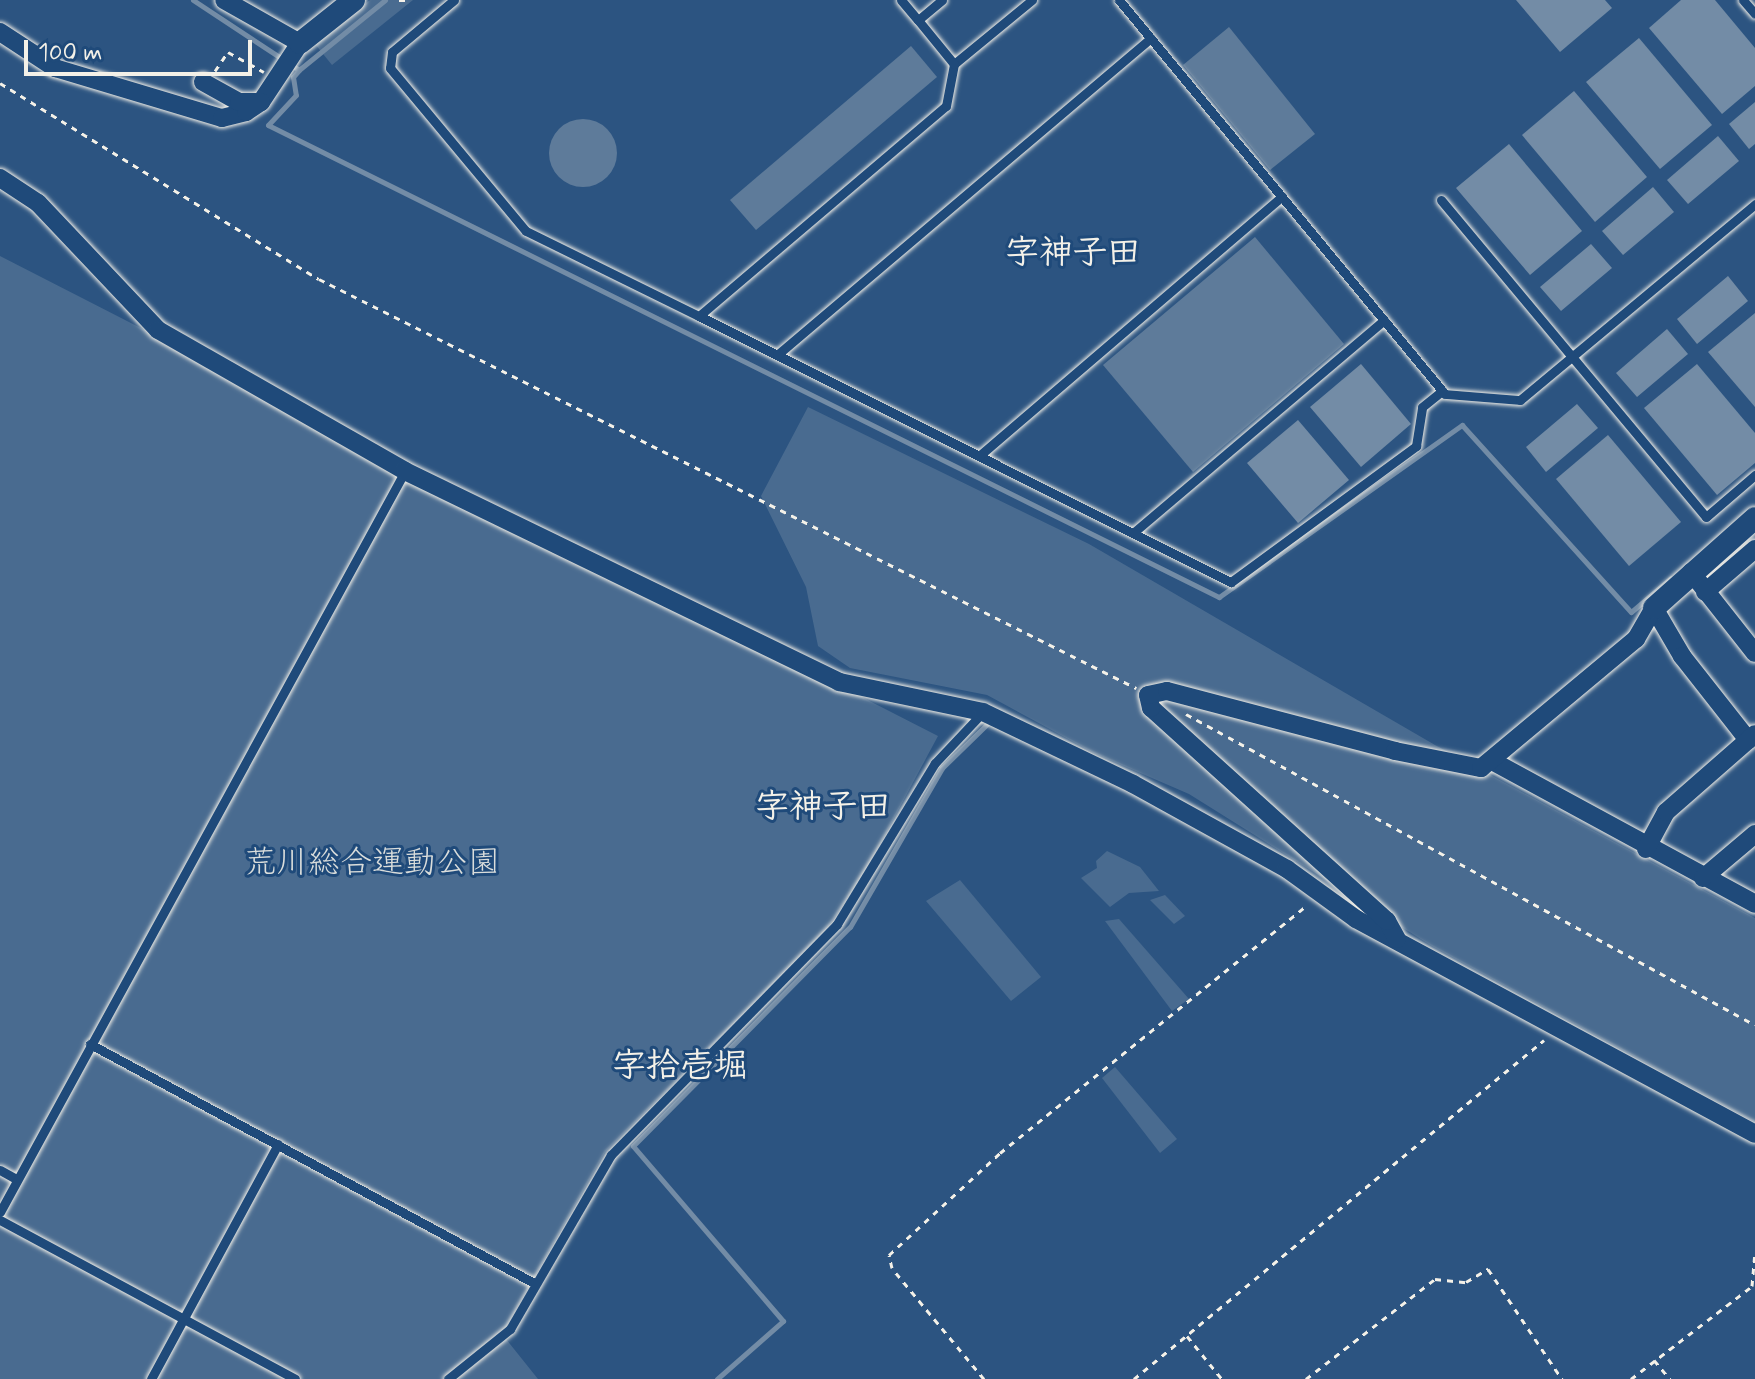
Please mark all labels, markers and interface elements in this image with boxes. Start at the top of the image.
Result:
scale bar [28,24,256,74]
text: 100 m [38,38,102,69]
district label: 字神子田 [1005,234,1141,274]
district label: 字神子田 [755,788,891,828]
park label: 荒川総合運動公園 [244,844,500,882]
district label: 字拾壱堀 [612,1047,748,1087]

